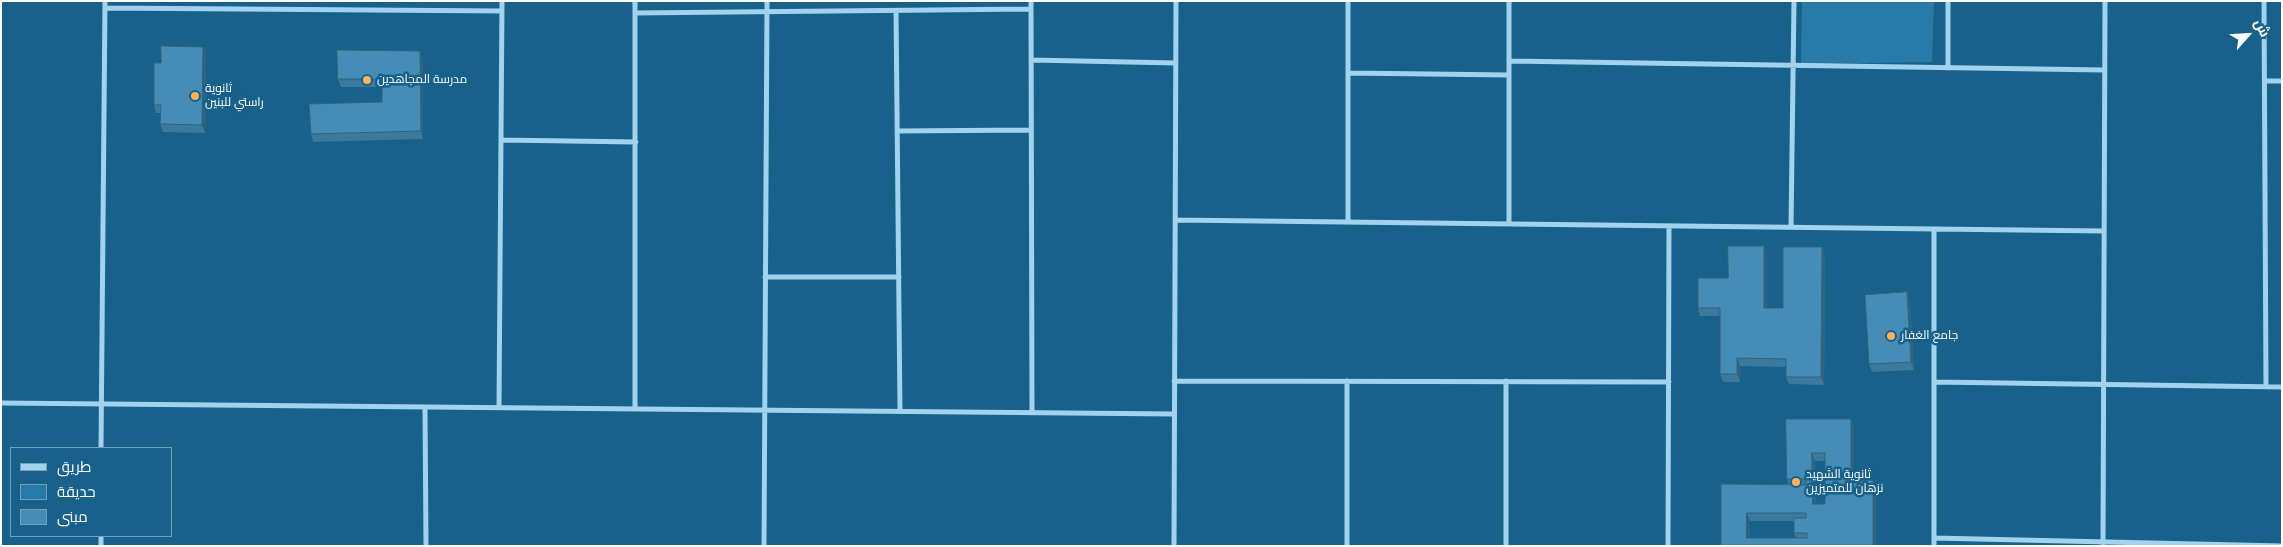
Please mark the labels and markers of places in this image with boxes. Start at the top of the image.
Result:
place label: مدرسة المجاهدين [377,73,467,87]
marker: مدرسة المجاهدين [361,74,373,86]
place label: ثانوية راستي للبنين [205,82,264,110]
marker: ثانوية راستي للبنين [189,90,201,102]
place label: جامع الغفار [1901,329,1958,343]
marker: جامع الغفار [1885,330,1897,342]
place label: ثانوية الشهيد نزهان للمتميزين [1806,468,1883,496]
marker: ثانوية الشهيد نزهان للمتميزين [1790,476,1802,488]

